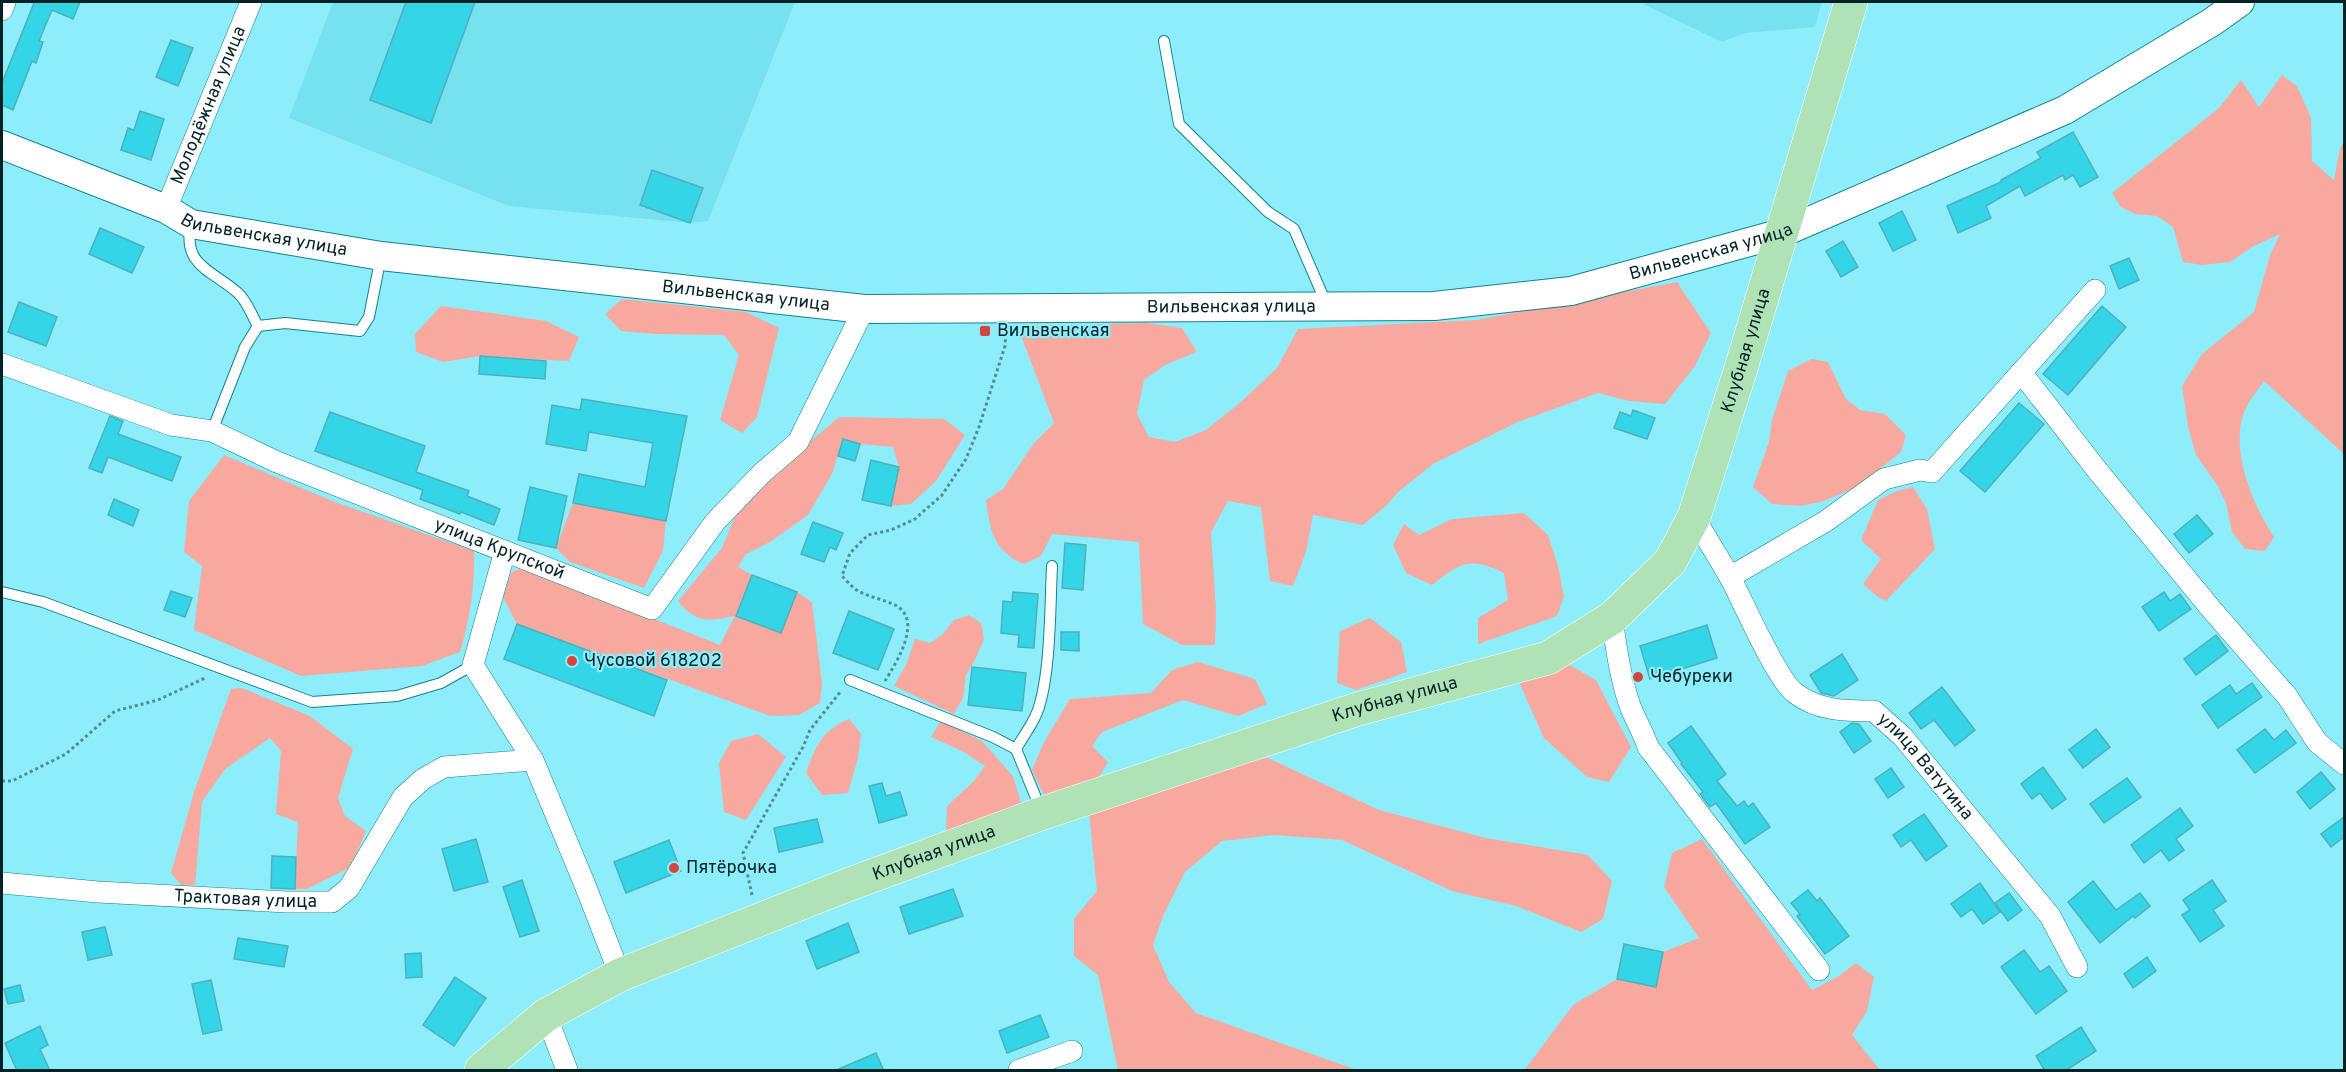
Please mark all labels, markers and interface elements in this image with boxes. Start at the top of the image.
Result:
street label: Молодёжная улица [166,23,251,188]
street label: Вильвенская улица [176,209,349,262]
street label: Вильвенская улица [1627,218,1797,286]
street label: Вильвенская улица [661,275,831,317]
street label: Клубная улица [1716,286,1776,416]
street label: Вильвенская улица [1147,295,1316,319]
place label: Вильвенская [997,320,1110,343]
marker: Вильвенская [978,324,992,338]
street label: улица Крупской [431,513,568,585]
place label: Чусовой 618202 [584,650,722,673]
marker: Чусовой 618202 [565,654,579,668]
place label: Чебуреки [1650,666,1733,689]
marker: Чебуреки [1631,670,1645,684]
street label: Клубная улица [1329,671,1460,728]
street label: улица Ватутина [1872,708,1978,825]
street label: Клубная улица [869,820,999,886]
place label: Пятёрочка [686,857,777,880]
marker: Пятёрочка [667,861,681,875]
street label: Трактовая улица [173,885,317,914]

